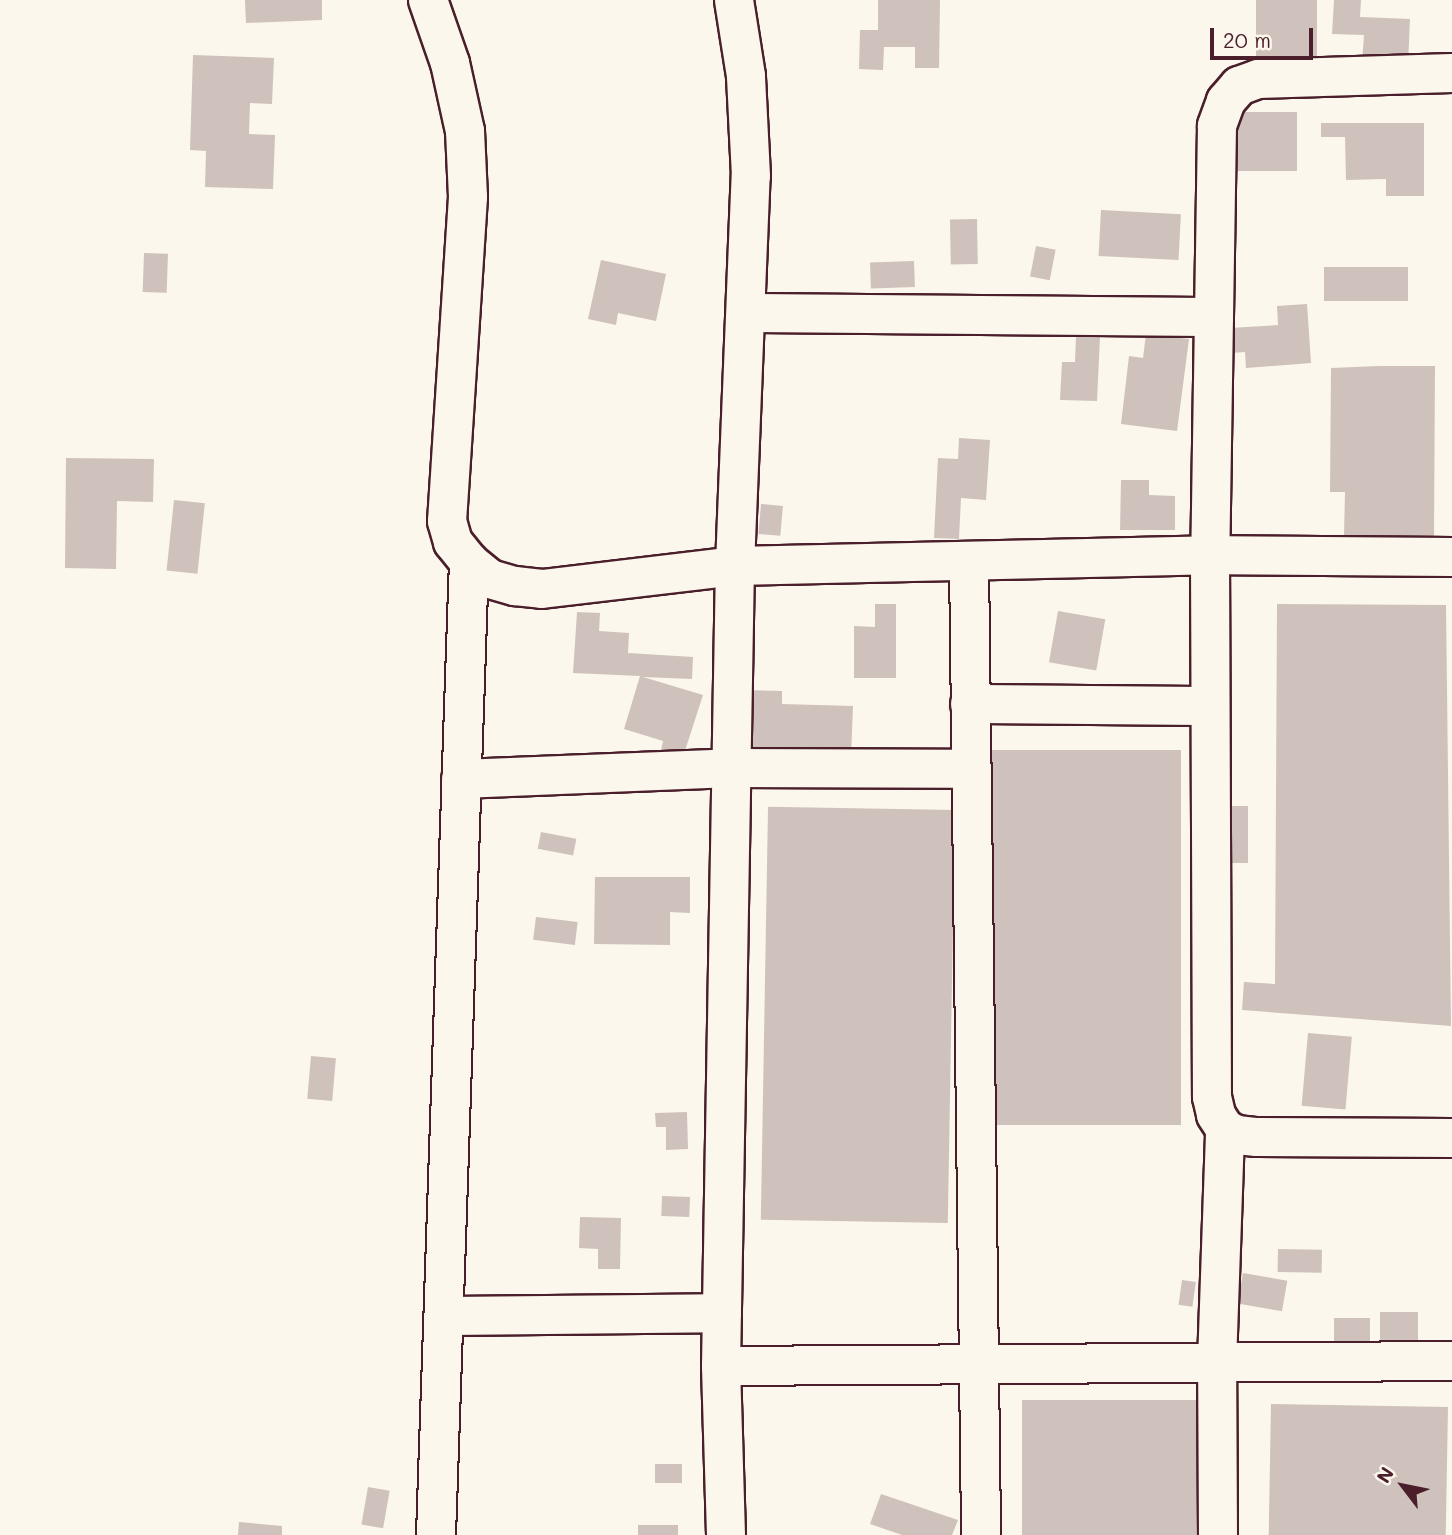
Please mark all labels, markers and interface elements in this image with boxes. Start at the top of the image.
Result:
scale bar [1214,14,1317,58]
text: 20 m [1223,26,1271,53]
north arrow [1368,1451,1438,1521]
text: N [1370,1462,1399,1487]

